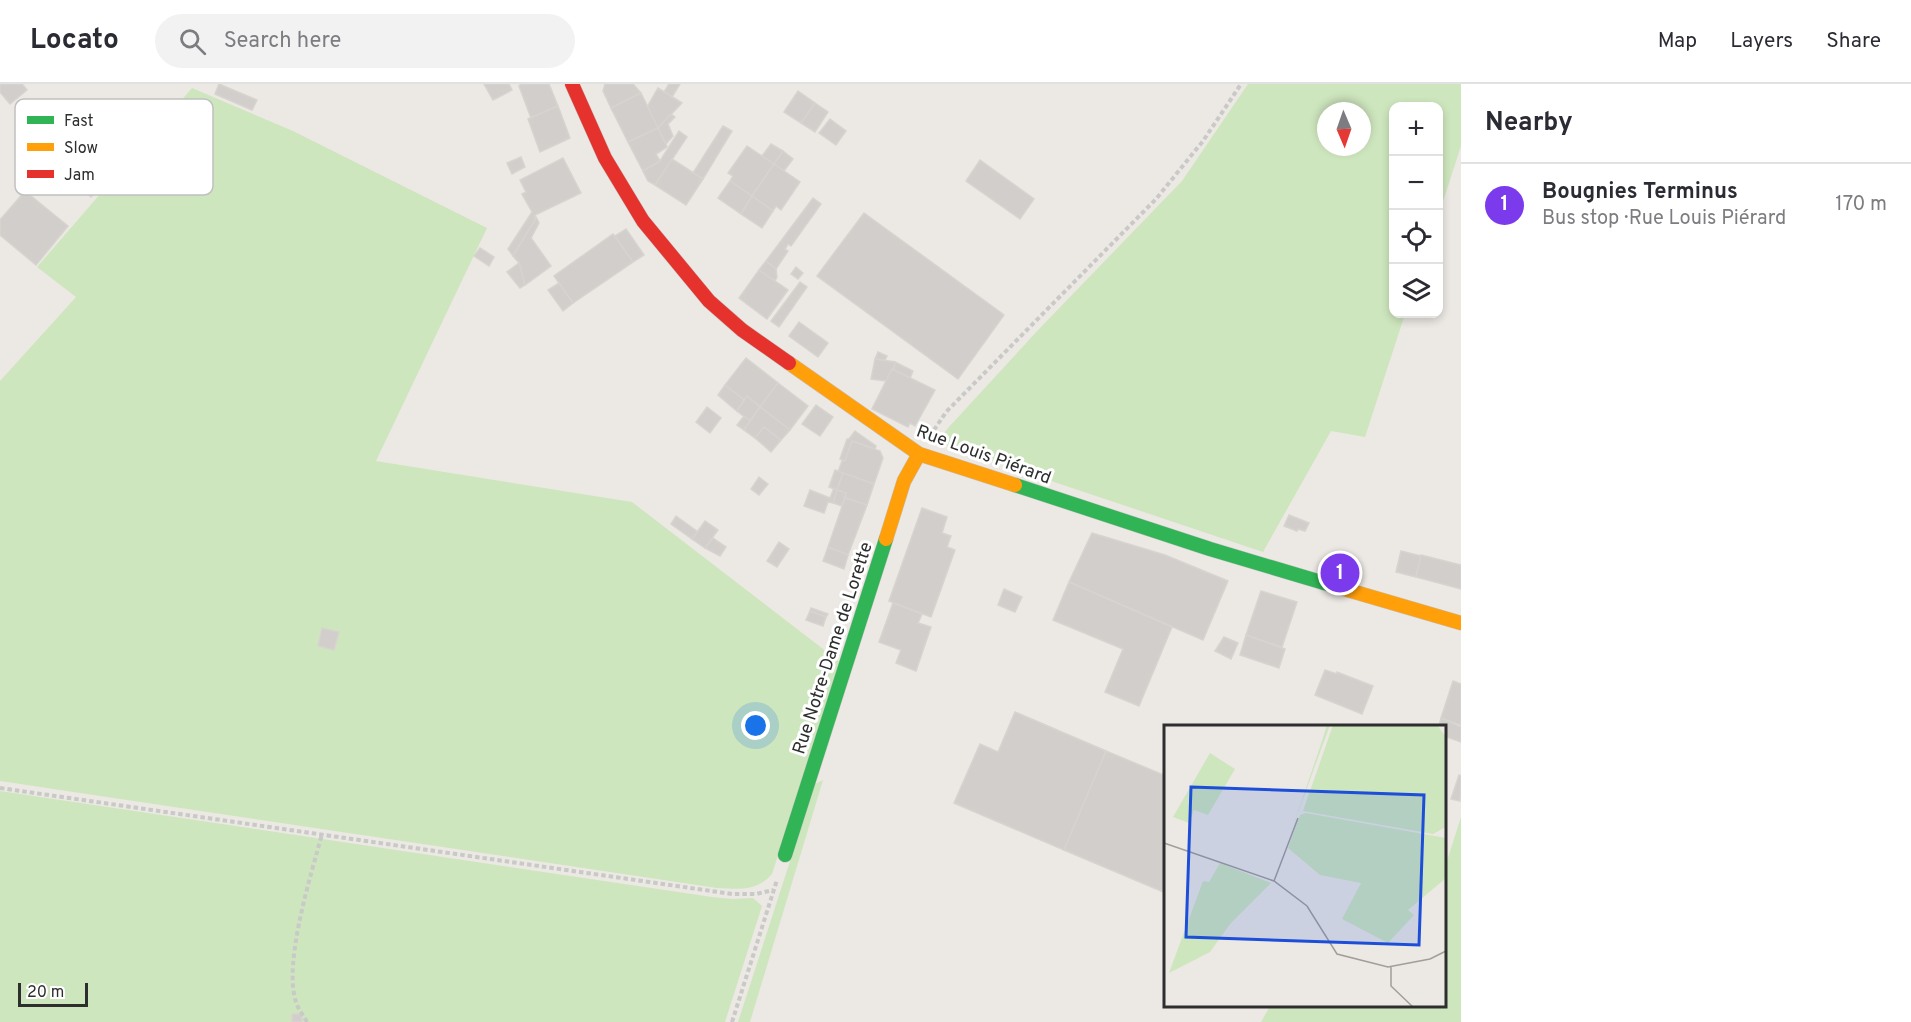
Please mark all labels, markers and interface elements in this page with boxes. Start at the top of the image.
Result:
search box [155,14,575,68]
text: Locato [30,23,119,59]
icon: search [176,25,209,58]
text: Search here [224,28,341,55]
text: Map [1658,28,1697,55]
text: Layers [1730,28,1793,55]
text: Share [1826,28,1881,55]
legend [15,99,213,195]
north arrow [1317,102,1371,156]
map controls [1389,102,1443,318]
button: + [1389,102,1443,156]
text: Nearby [1485,107,1573,140]
text: Fast [64,112,94,132]
text: Slow [64,139,98,159]
button: − [1389,156,1443,210]
text: Jam [64,166,95,186]
text: Bougnies Terminus [1542,179,1738,206]
text: 1 [1501,192,1509,218]
text: 170 m [1835,192,1887,218]
text: Bus stop · Rue Louis Piérard [1542,206,1786,232]
button: locate [1389,210,1443,264]
button: layers [1389,264,1443,318]
street label: Rue Louis Piérard [913,420,1054,490]
street label: Rue Notre-Dame de Lorette [788,539,879,758]
pin: 1 [1320,550,1360,596]
your location [741,711,770,740]
inset map [1164,725,1446,1007]
scale bar [18,980,88,1008]
text: 20 m [27,983,64,1003]

